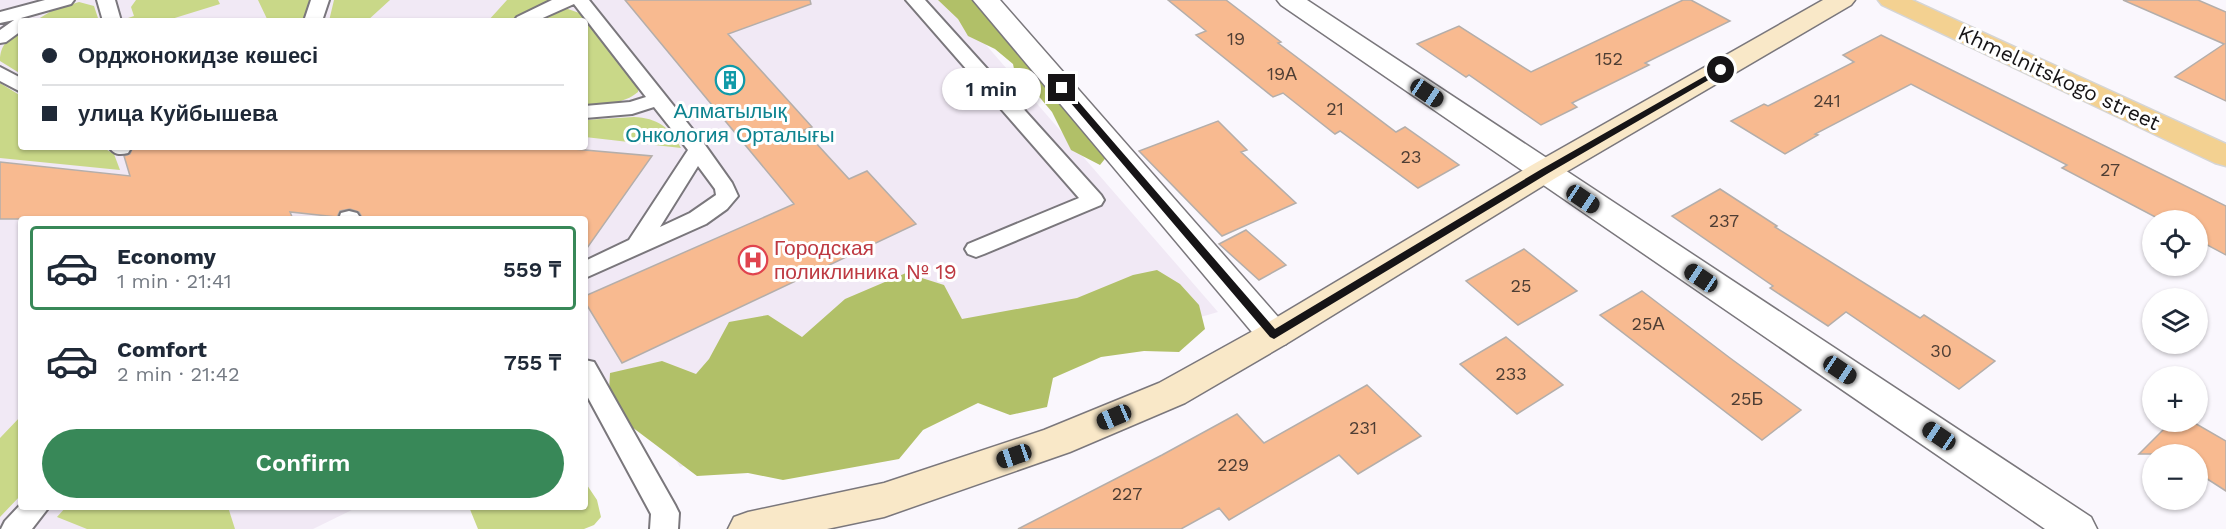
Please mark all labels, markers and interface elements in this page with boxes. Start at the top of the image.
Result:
street label: Khmelnitskogo street [1954,20,2164,135]
house number: 19 [1227,28,1245,49]
text: Орджонокидзе көшесі [78,43,318,68]
house number: 152 [1595,48,1623,69]
route start [1707,56,1734,83]
house number: 19А [1267,63,1297,84]
building icon: Алматылық Онкология Орталығы [714,64,746,96]
callout: 1 min [942,67,1041,109]
route end [1048,74,1075,101]
car [1407,75,1447,111]
text: 1 min [966,77,1017,101]
house number: 241 [1813,90,1841,111]
place label: Алматылық Онкология Орталығы [625,98,835,147]
house number: 21 [1326,98,1344,119]
text: улица Куйбышева [78,101,277,126]
house number: 23 [1401,146,1422,167]
house number: 27 [2100,159,2120,180]
car [1563,181,1603,217]
house number: 237 [1709,210,1739,231]
map controls [2142,210,2208,510]
button: locate [2142,210,2208,276]
place label: Городская поликлиника № 19 [774,235,957,284]
icon: car [45,241,99,295]
text: Economy [117,244,216,269]
hospital icon: Городская поликлиника № 19 [737,244,769,276]
text: 559 ₸ [503,257,561,282]
car [1681,260,1721,296]
text: 1 min · 21:41 [117,269,232,293]
house number: 25 [1511,275,1531,296]
button: layers [2142,288,2208,354]
house number: 25А [1632,313,1664,334]
icon: car [45,334,99,388]
text: Comfort [117,337,207,362]
house number: 30 [1930,340,1952,361]
text: 755 ₸ [504,350,561,375]
car [1820,352,1860,388]
text: 2 min · 21:42 [117,362,240,386]
house number: 233 [1495,363,1527,384]
button: + [2142,366,2208,432]
house number: 25Б [1731,388,1763,409]
car [1094,402,1134,432]
house number: 231 [1349,417,1377,438]
car [1919,418,1959,454]
button: Confirm [42,429,564,498]
car [994,442,1034,470]
button: − [2142,444,2208,510]
house number: 229 [1217,454,1249,475]
house number: 227 [1112,483,1142,504]

